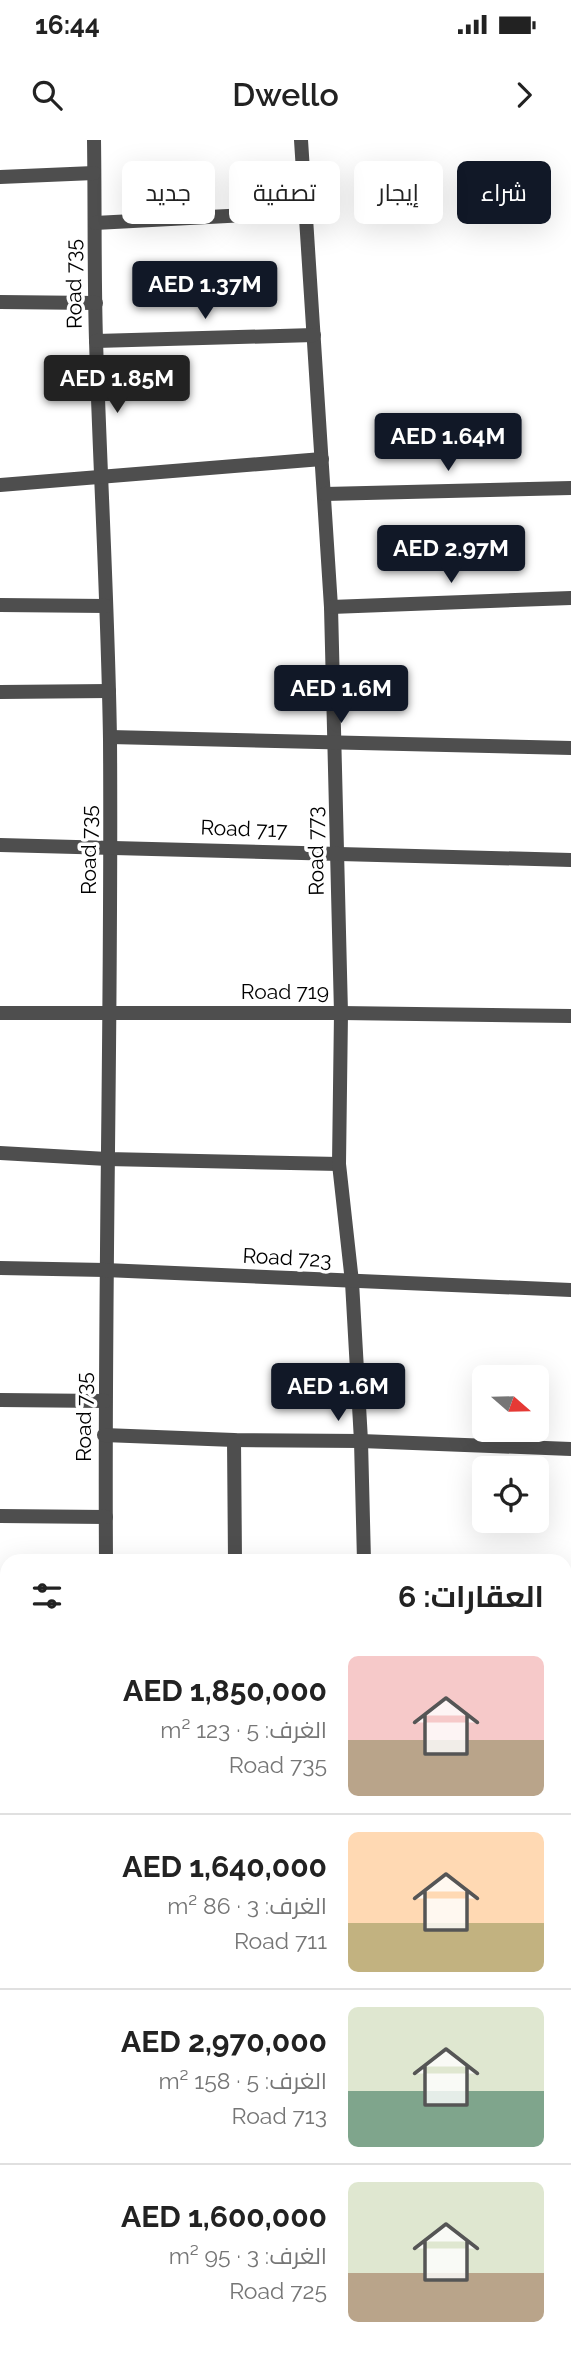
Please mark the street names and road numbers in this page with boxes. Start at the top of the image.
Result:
street label: Road 735 [60,239,87,329]
street label: Road 735 [76,805,101,895]
street label: Road 773 [302,806,329,896]
street label: Road 717 [200,814,289,843]
street label: Road 719 [241,979,329,1004]
street label: Road 723 [242,1243,332,1272]
street label: Road 735 [71,1372,96,1462]

